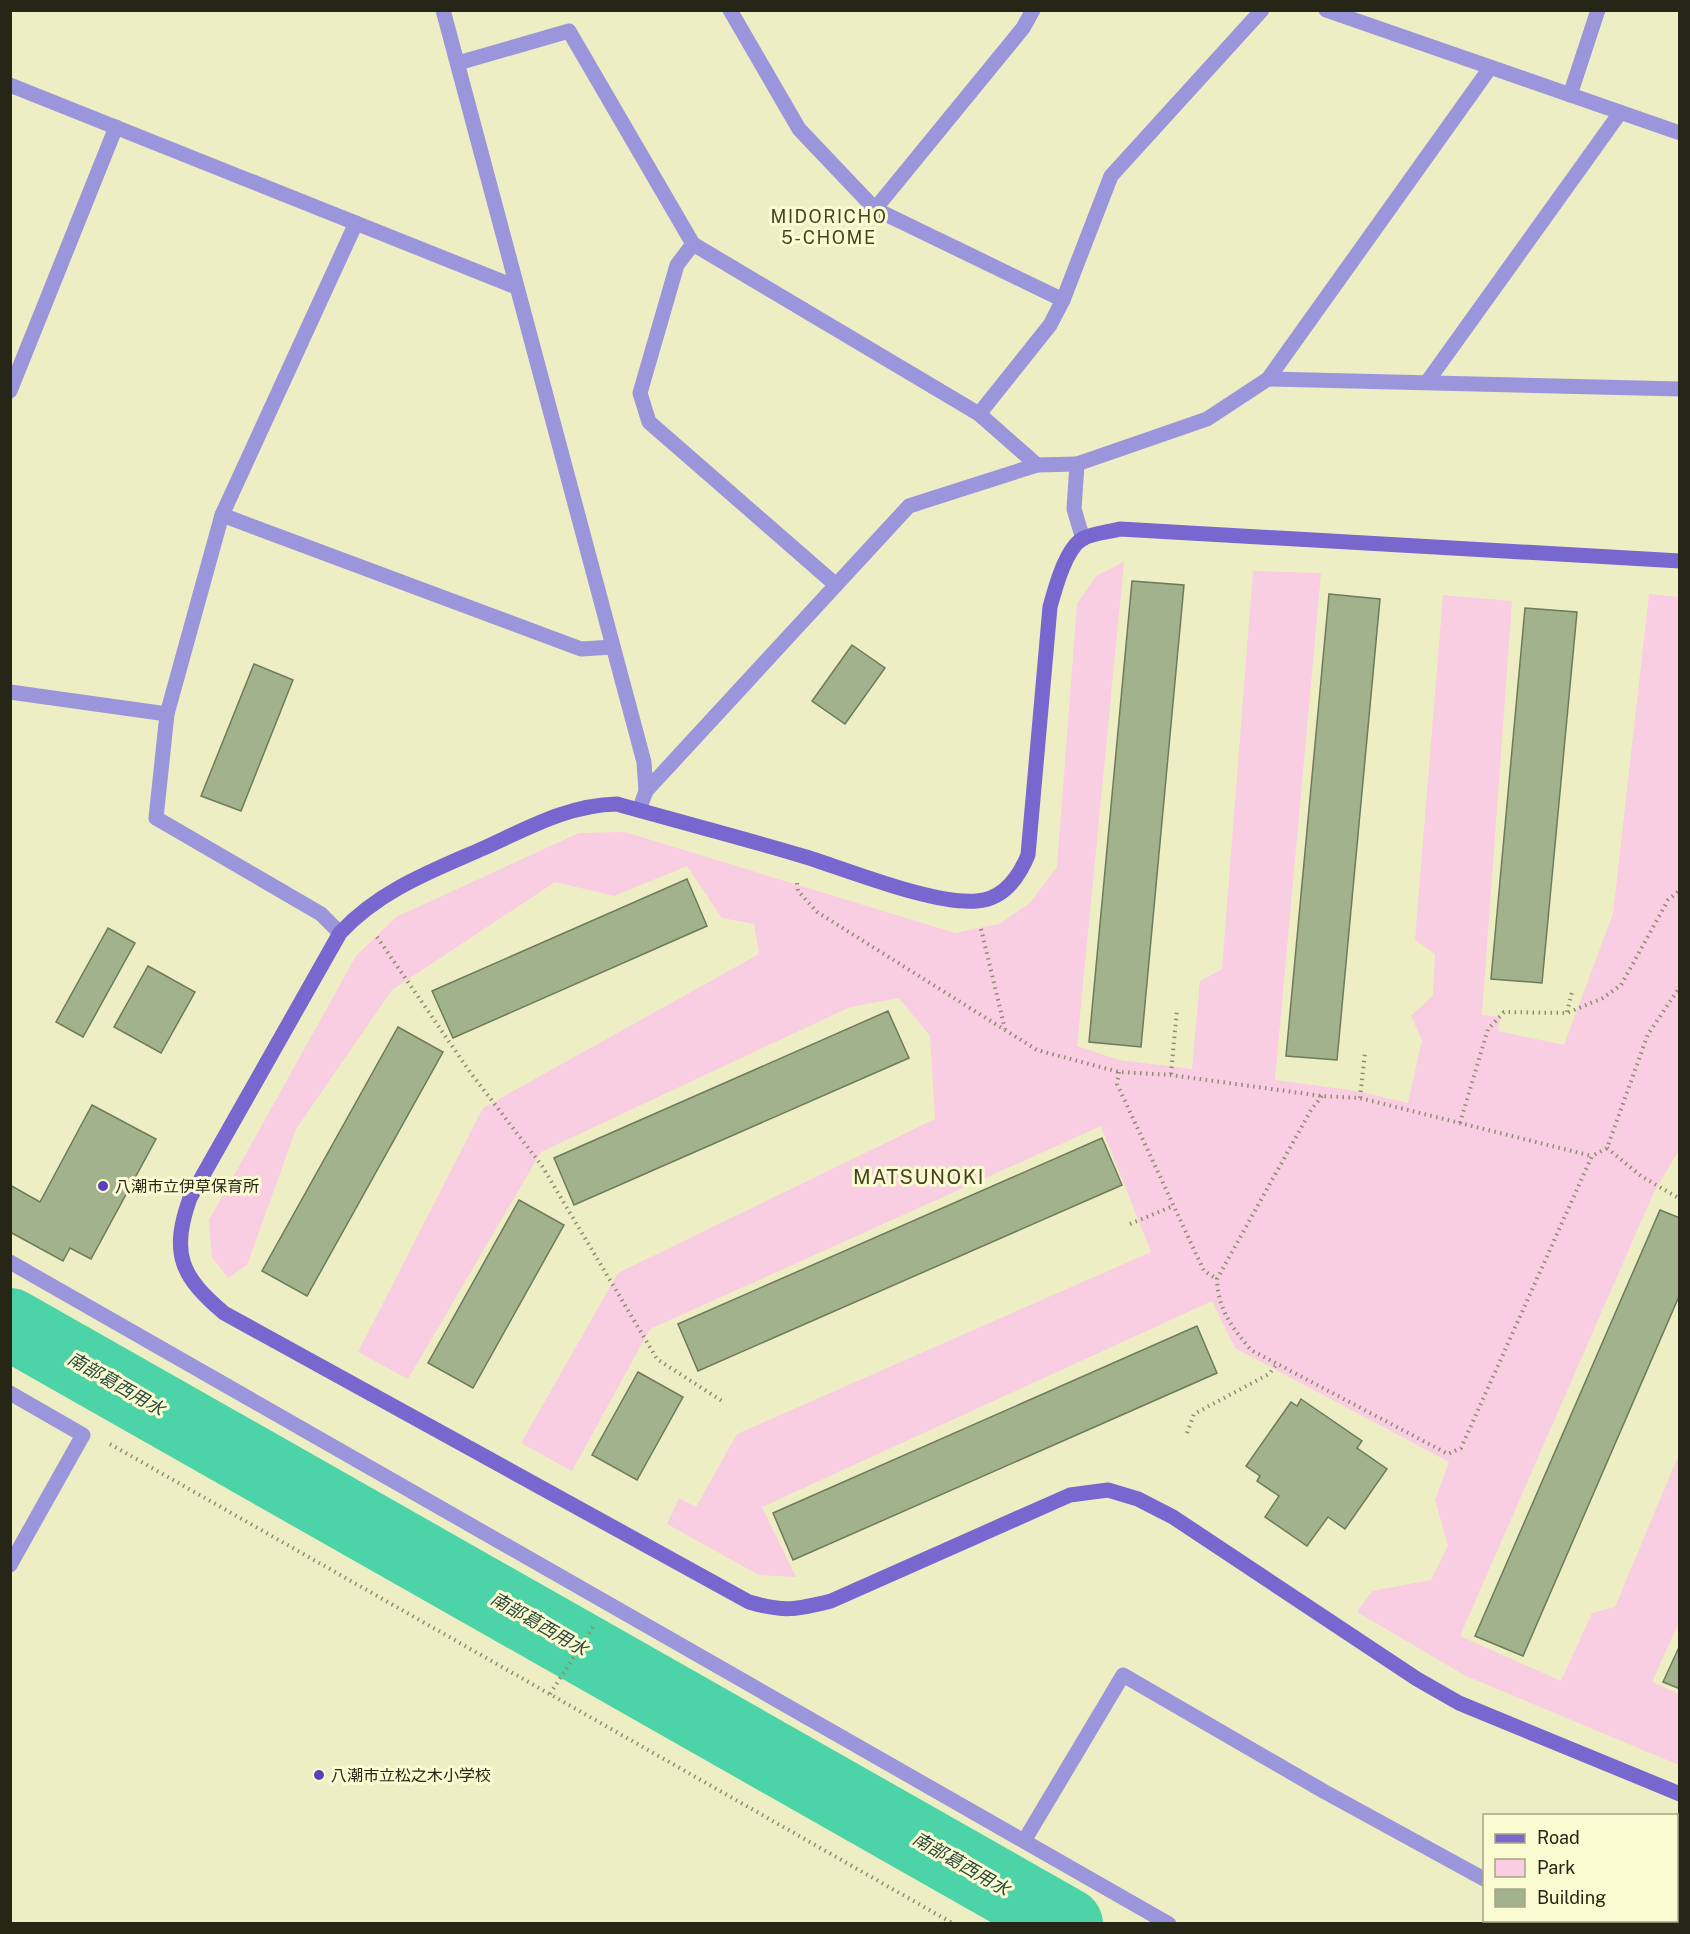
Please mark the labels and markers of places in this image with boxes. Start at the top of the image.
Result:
place label: 八潮市立伊草保育所 [115,1177,259,1196]
marker: 八潮市立伊草保育所 [96,1179,110,1193]
place label: 八潮市立松之木小学校 [331,1766,491,1785]
marker: 八潮市立松之木小学校 [312,1768,326,1782]

